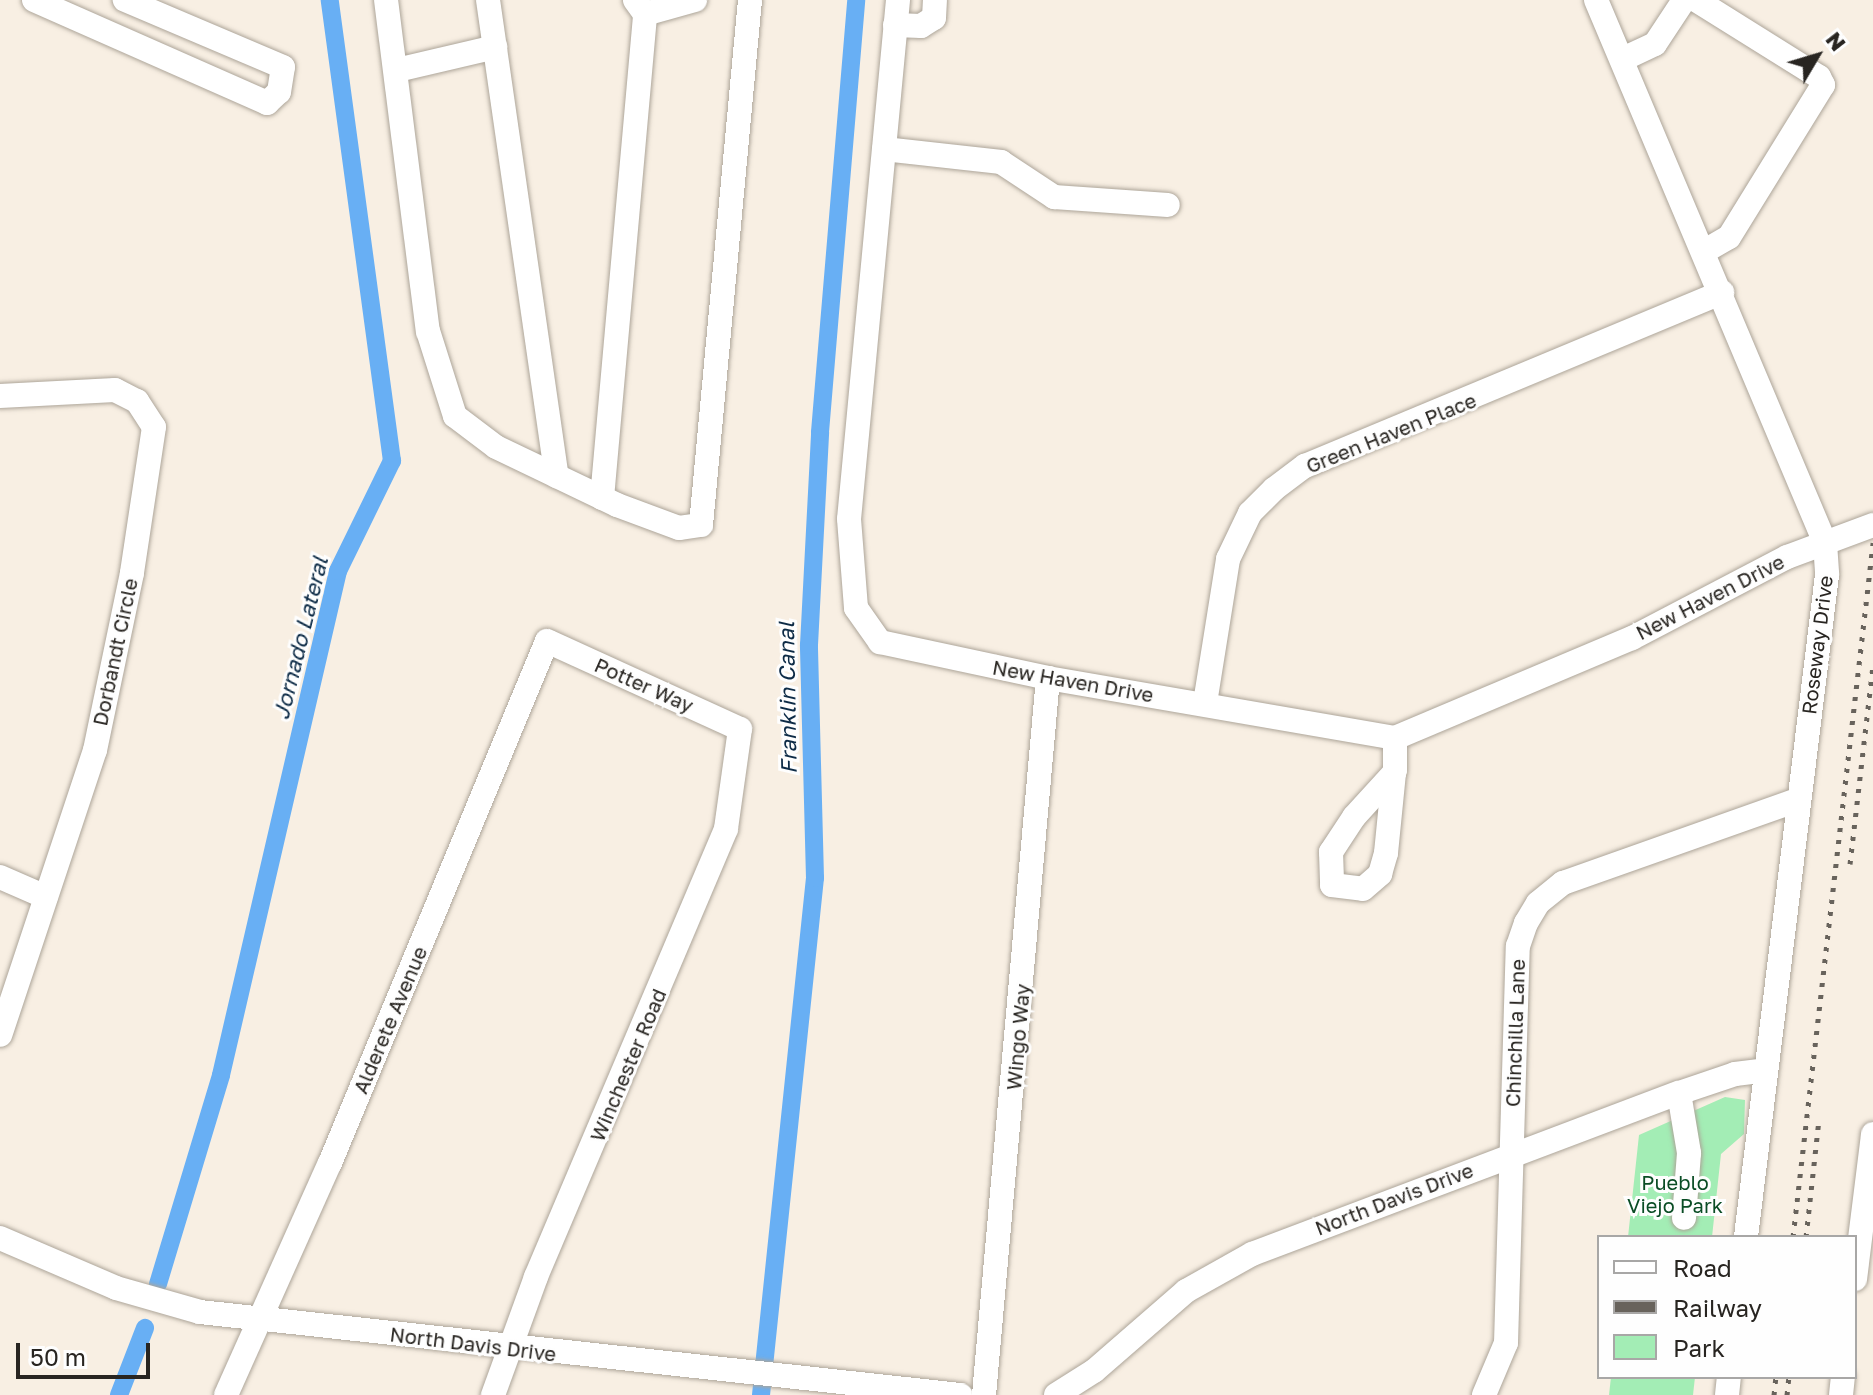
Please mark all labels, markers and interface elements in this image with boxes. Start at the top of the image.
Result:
north arrow [1777,16,1857,96]
text: N [1821,26,1852,56]
street label: Green Haven Place [1302,388,1480,478]
street label: New Haven Drive [1632,549,1788,645]
water label: Jornado Lateral [267,554,333,722]
street label: Roseway Drive [1797,574,1837,716]
street label: Dorbandt Circle [88,576,142,728]
water label: Franklin Canal [772,622,802,774]
street label: Potter Way [591,653,697,717]
street label: New Haven Drive [991,655,1155,707]
street label: Alderete Avenue [348,943,432,1097]
street label: Chinchilla Lane [1500,959,1530,1107]
street label: Wingo Way [1001,983,1035,1091]
street label: Winchester Road [585,985,671,1145]
street label: North Davis Drive [1312,1158,1476,1240]
park label: Pueblo Viejo Park [1627,1171,1723,1218]
legend [1597,1235,1857,1379]
text: Road [1673,1253,1732,1282]
text: Railway [1673,1293,1762,1322]
street label: North Davis Drive [389,1322,557,1366]
scale bar [20,1327,154,1377]
text: Park [1673,1333,1725,1362]
text: 50 m [30,1342,86,1371]

